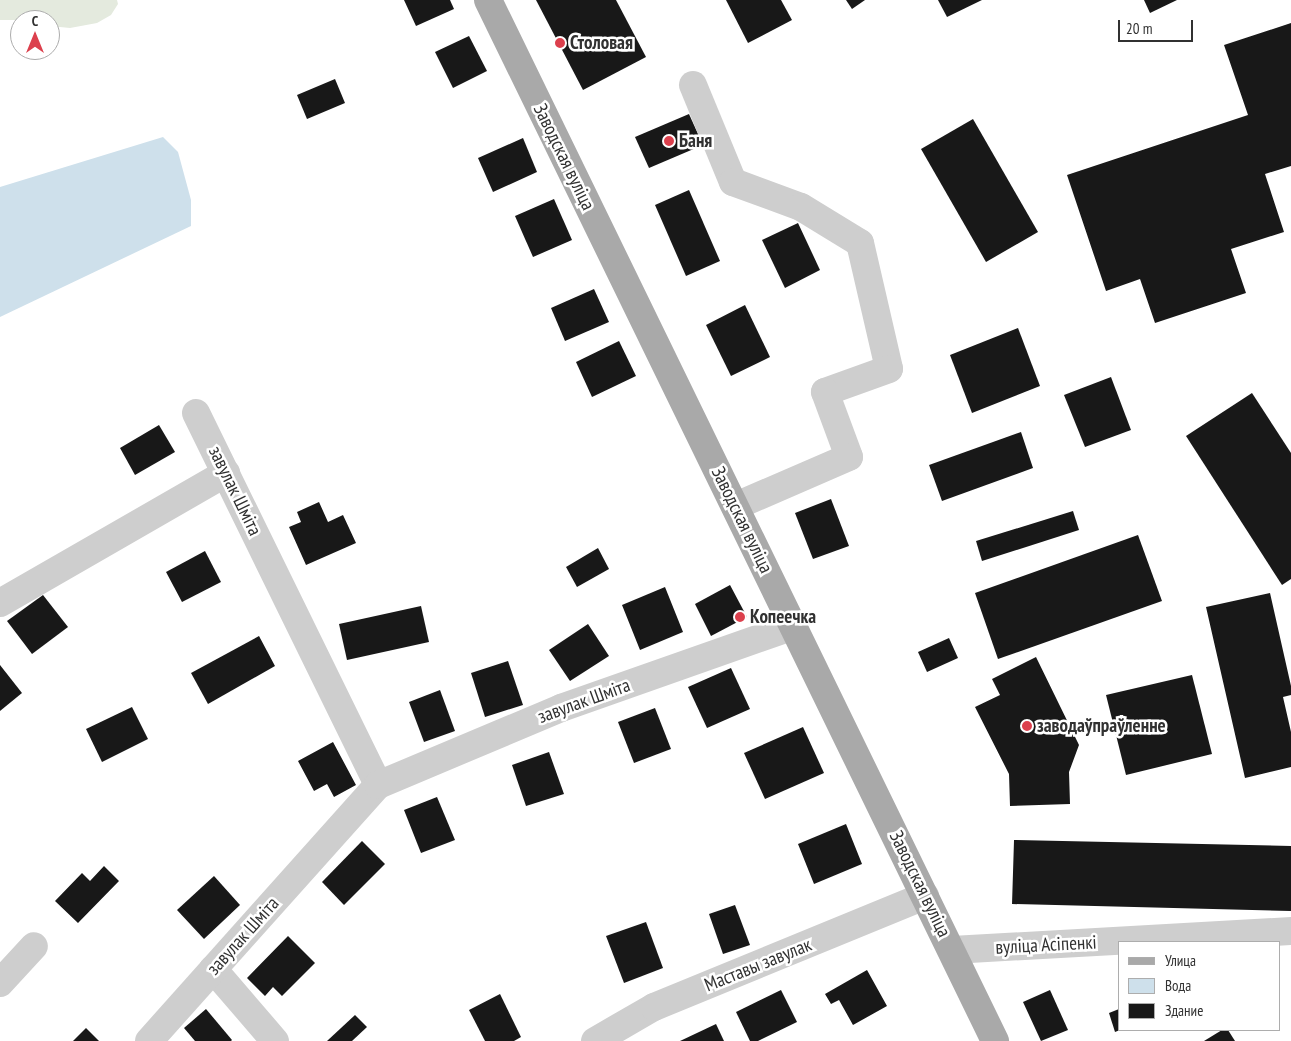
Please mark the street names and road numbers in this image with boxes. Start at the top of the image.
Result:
street label: Заводская вуліца [528,100,600,214]
street label: завулак Шміта [204,443,266,539]
street label: Заводская вуліца [706,463,778,577]
street label: завулак Шміта [535,674,633,728]
street label: Заводская вуліца [884,827,956,941]
street label: завулак Шміта [202,893,284,979]
street label: вуліца Асіпенкі [995,931,1097,959]
street label: Маставы завулак [701,933,815,997]

